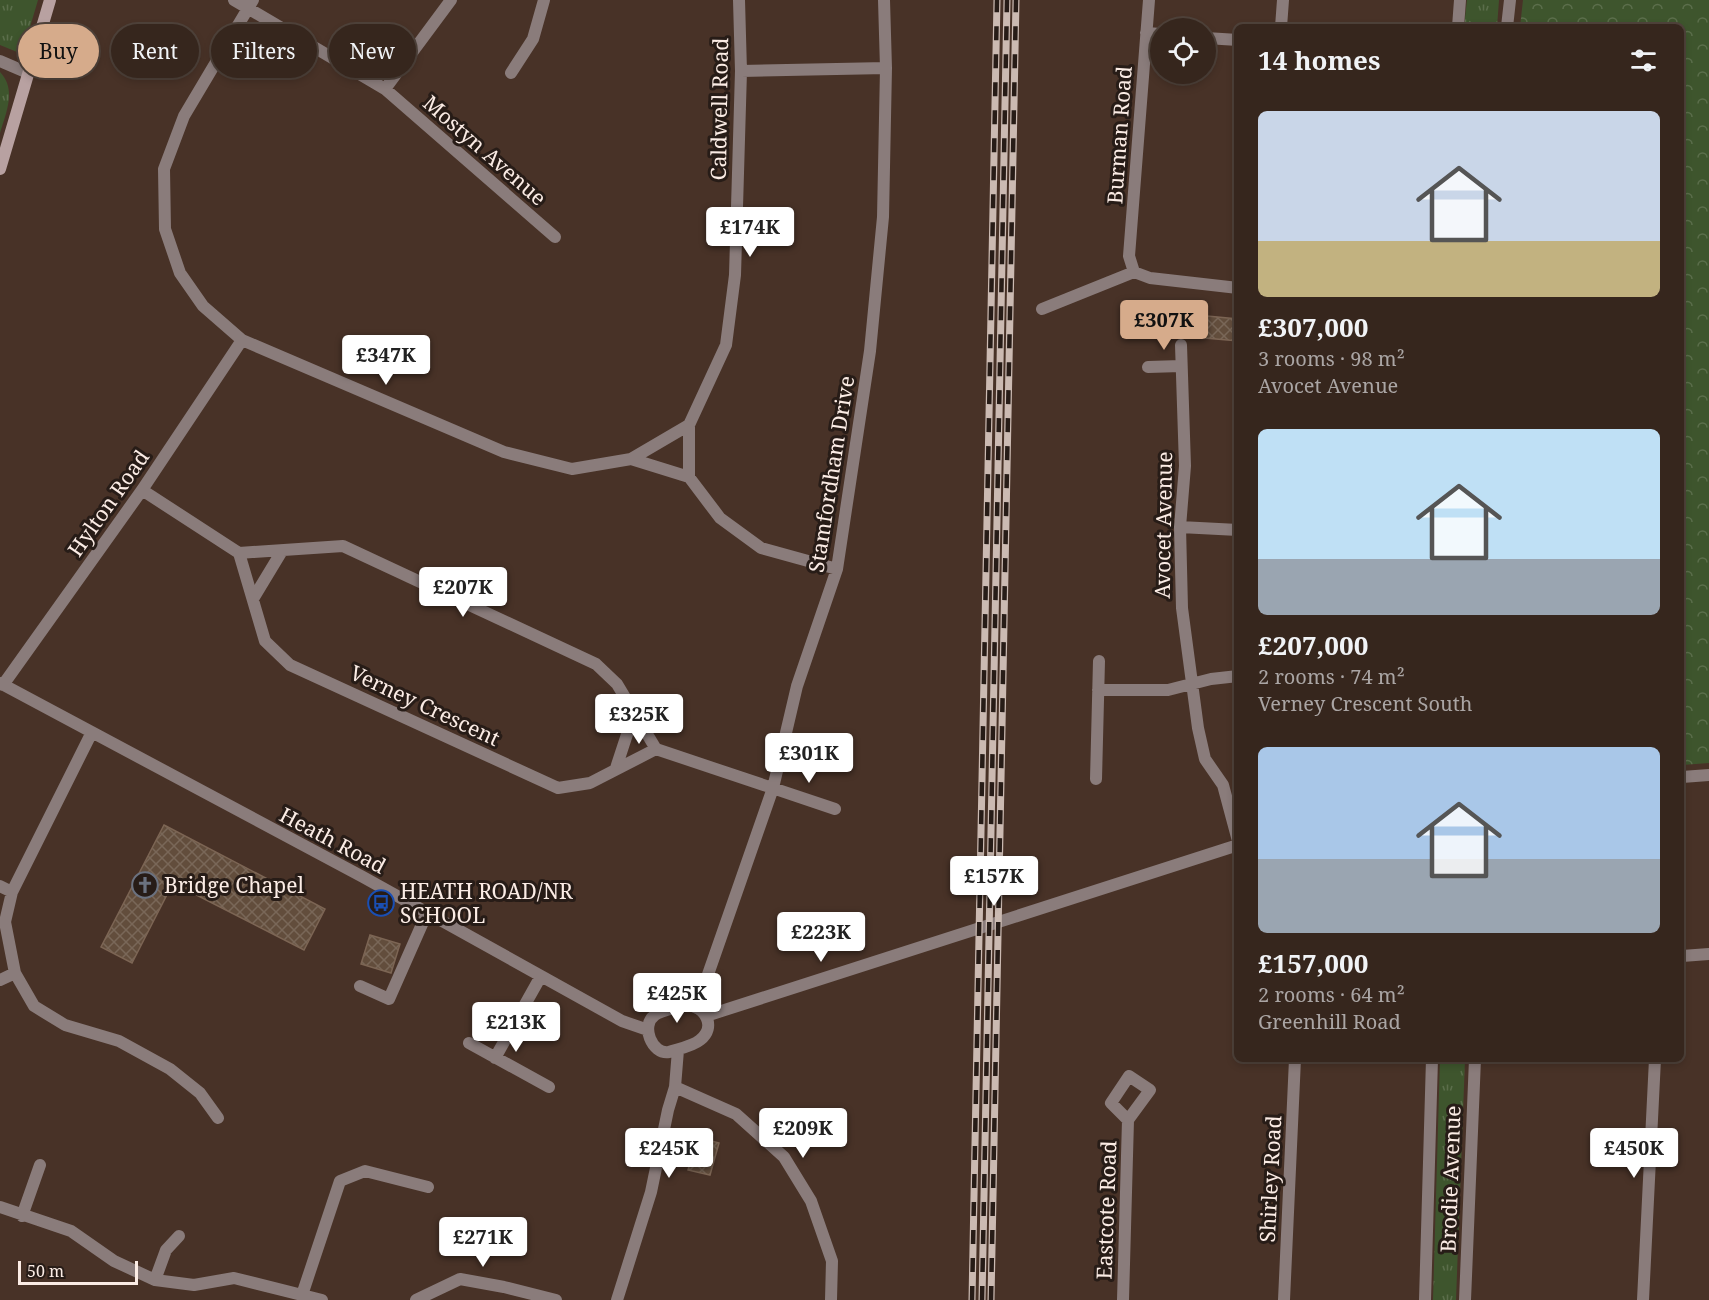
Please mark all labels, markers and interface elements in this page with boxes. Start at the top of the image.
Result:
map controls [1150,18,1216,84]
button: locate [1150,18,1216,84]
chip: Buy [18,24,99,78]
chip: Rent [111,24,199,78]
chip: Filters [211,24,317,78]
chip: New [329,24,416,78]
street label: Caldwell Road [704,37,734,181]
text: 14 homes [1258,42,1380,78]
icon: filters [1627,44,1660,77]
street label: Burman Road [1100,65,1138,205]
street label: Mostyn Avenue [417,89,553,211]
icon: home [1405,150,1513,258]
pin: £174K [708,207,792,258]
text: £174K [720,213,780,240]
pin: £307K [1122,300,1206,351]
text: £307K [1134,306,1194,333]
text: £307,000 [1258,309,1368,345]
pin: £347K [344,335,428,386]
text: £347K [356,341,416,368]
text: 3 rooms · 98 m² [1258,345,1405,372]
text: Avocet Avenue [1258,372,1398,399]
street label: Stamfordham Drive [802,374,860,574]
street label: Hylton Road [61,444,155,562]
street label: Avocet Avenue [1148,451,1178,599]
icon: home [1405,468,1513,576]
pin: £207K [421,567,505,618]
text: £207K [433,573,493,600]
text: £207,000 [1258,627,1368,663]
street label: Verney Crescent [346,658,504,752]
text: 2 rooms · 74 m² [1258,663,1405,690]
text: Verney Crescent South [1258,690,1472,717]
pin: £325K [597,694,681,745]
text: £325K [609,700,669,727]
pin: £301K [767,733,851,784]
text: £301K [779,739,839,766]
icon: home [1405,786,1513,894]
street label: Heath Road [275,800,391,880]
pin: £157K [952,856,1036,907]
text: £157K [964,862,1024,889]
church icon: Bridge Chapel [130,870,160,900]
place label: Bridge Chapel [164,871,304,899]
place label: HEATH ROAD/NR SCHOOL [400,877,573,929]
bus stop icon: HEATH ROAD/NR SCHOOL [366,888,396,918]
pin: £223K [779,912,863,963]
text: £223K [791,918,851,945]
text: £157,000 [1258,945,1368,981]
pin: £425K [635,973,719,1024]
text: £425K [647,979,707,1006]
text: 2 rooms · 64 m² [1258,981,1405,1008]
pin: £213K [474,1002,558,1053]
text: £213K [486,1008,546,1035]
text: Greenhill Road [1258,1008,1401,1035]
street label: Brodie Avenue [1433,1105,1467,1253]
pin: £209K [761,1108,845,1159]
text: £209K [773,1114,833,1141]
street label: Shirley Road [1253,1115,1287,1243]
pin: £245K [627,1128,711,1179]
pin: £450K [1592,1128,1676,1179]
text: £245K [639,1134,699,1161]
text: £450K [1604,1134,1664,1161]
street label: Eastcote Road [1090,1140,1122,1280]
pin: £271K [441,1217,525,1268]
text: £271K [453,1223,513,1250]
scale bar [18,1258,138,1286]
text: 50 m [27,1260,64,1282]

